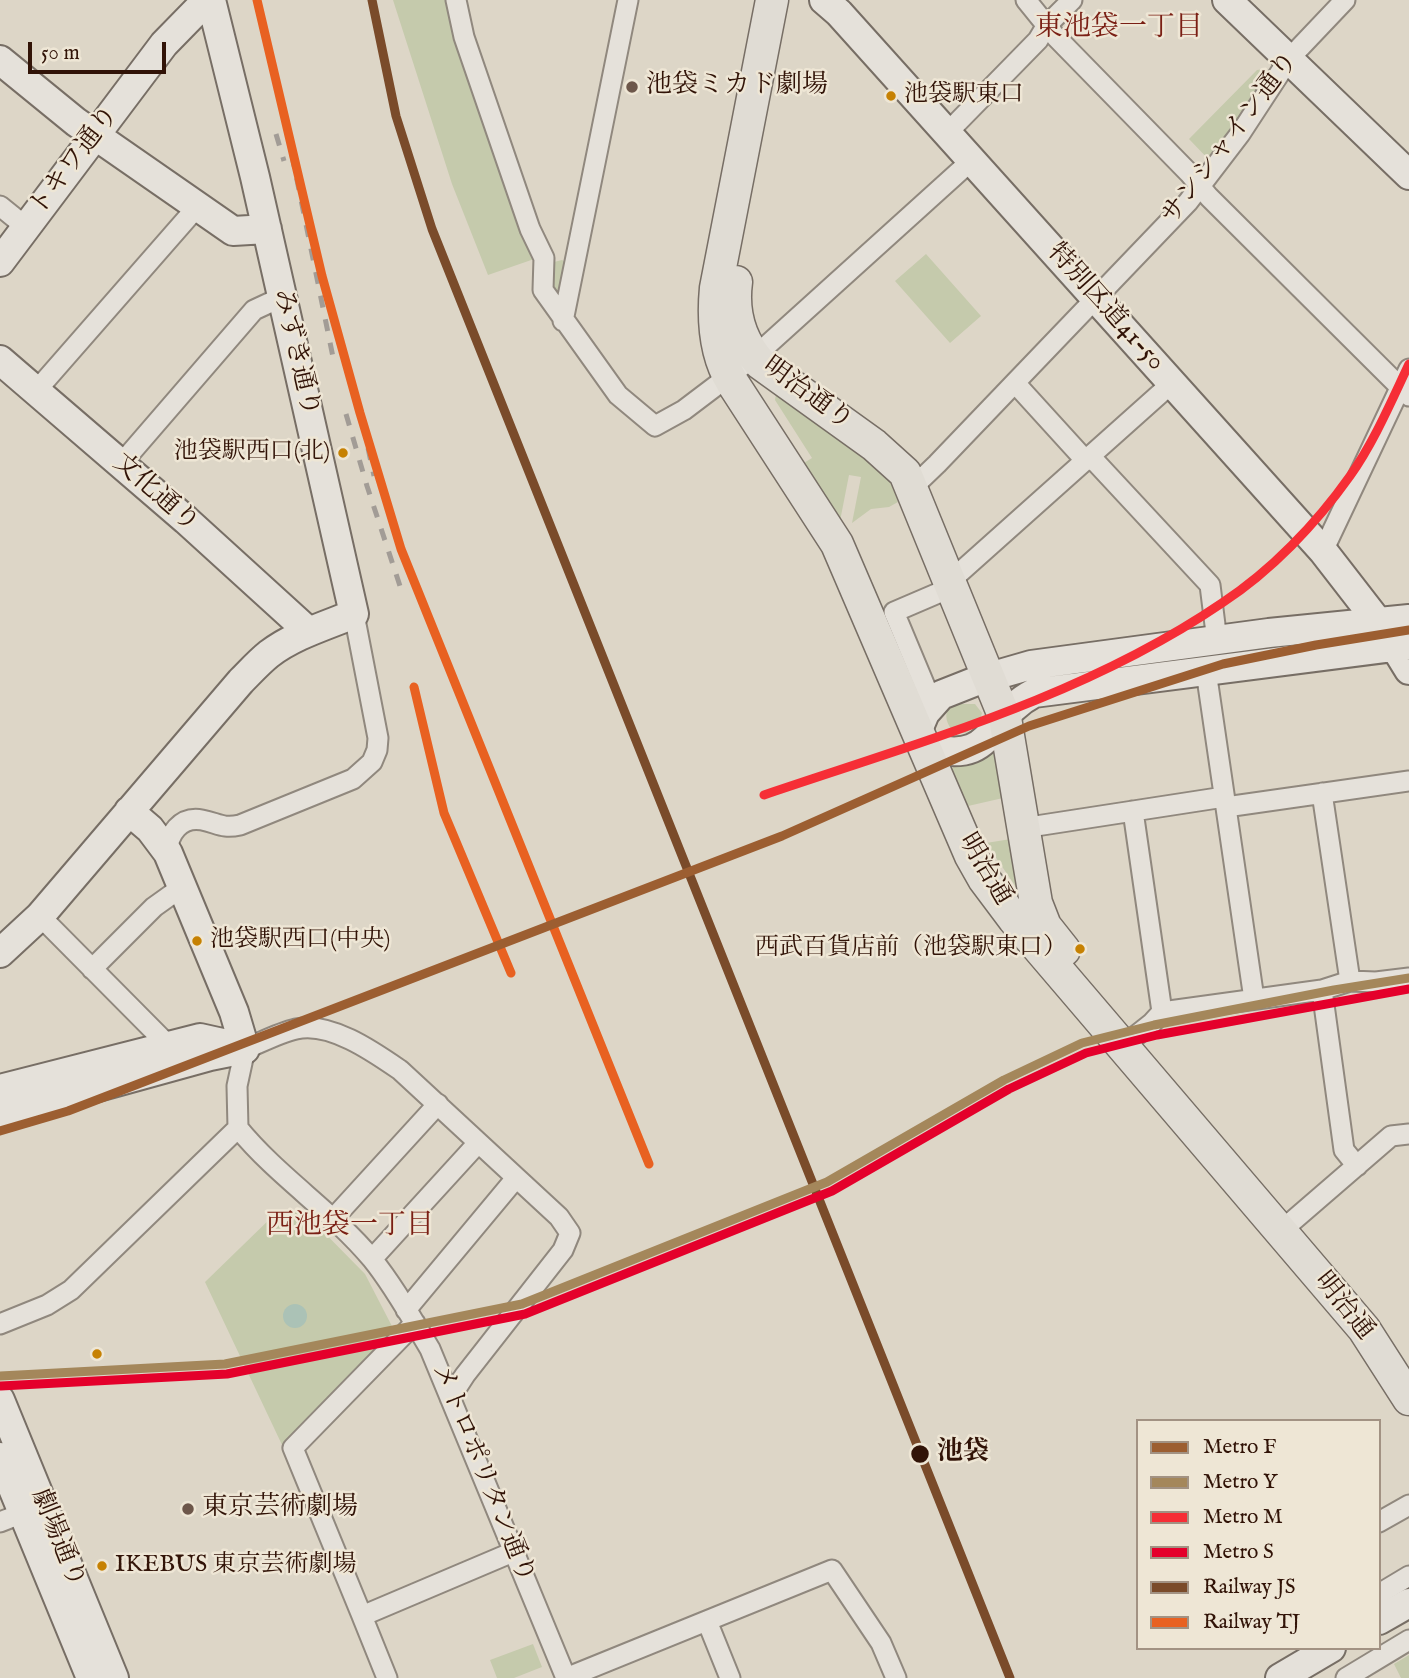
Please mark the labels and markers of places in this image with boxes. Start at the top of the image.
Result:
place label: 池袋ミカド劇場 [646,71,828,103]
marker: 池袋ミカド劇場 [624,79,640,95]
place label: 池袋駅東口 [904,82,1024,110]
marker: 池袋駅東口 [884,89,898,103]
place label: 池袋駅西口(北) [174,439,330,467]
marker: 池袋駅西口(北) [336,446,350,460]
place label: 池袋駅西口(中央) [210,927,390,955]
marker: 池袋駅西口(中央) [190,934,204,948]
place label: 西武百貨店前（池袋駅東口） [755,935,1067,963]
marker: 西武百貨店前（池袋駅東口） [1073,942,1087,956]
unlabelled marker [90,1347,104,1361]
place label: 池袋 [937,1438,989,1470]
marker: 池袋 [909,1443,931,1465]
place label: 東京芸術劇場 [202,1493,358,1525]
marker: 東京芸術劇場 [180,1501,196,1517]
place label: IKEBUS 東京芸術劇場 [115,1552,357,1580]
marker: IKEBUS 東京芸術劇場 [95,1559,109,1573]

